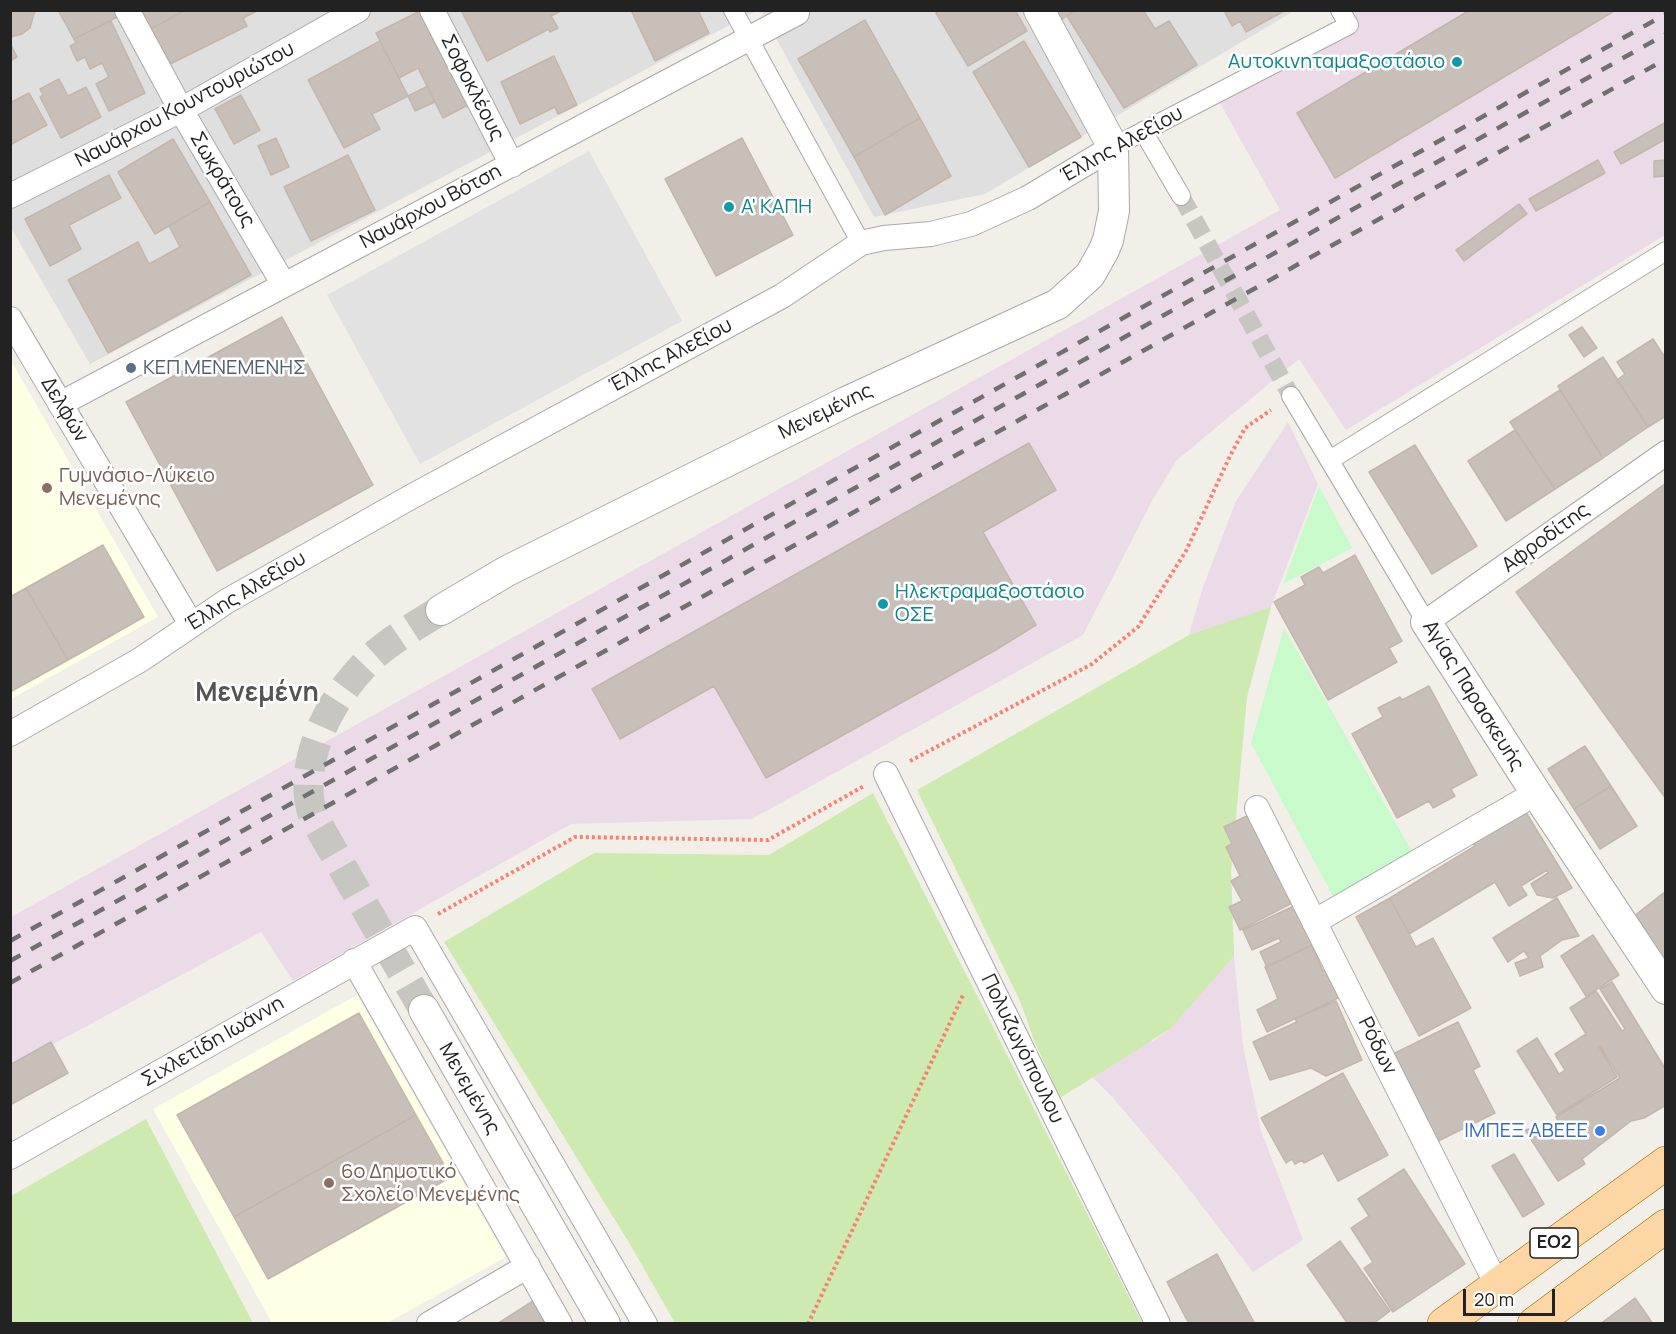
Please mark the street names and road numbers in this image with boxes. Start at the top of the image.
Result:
street label: Σοφοκλέους [435,31,509,145]
street label: Ναυάρχου Κουντουριώτου [72,37,298,173]
street label: Έλλης Αλεξίου [1057,102,1187,188]
street label: Σωκράτους [184,128,260,232]
street label: Ναυάρχου Βότση [356,160,506,254]
street label: Έλλης Αλεξίου [605,314,737,398]
street label: Δελφών [35,373,93,447]
street label: Μενεμένης [775,379,877,445]
street label: Αφροδίτης [1498,498,1594,578]
street label: Έλλης Αλεξίου [182,547,310,637]
street label: Αγίας Παρασκευής [1417,616,1529,776]
street label: Πολυζωγόπουλου [975,971,1069,1127]
street label: Σιχλετίδη Ιωάννη [138,992,288,1092]
street label: Ρόδων [1352,1013,1402,1079]
street label: Μενεμένης [433,1039,505,1139]
road number: ΕΟ2 [1530,1228,1578,1258]

